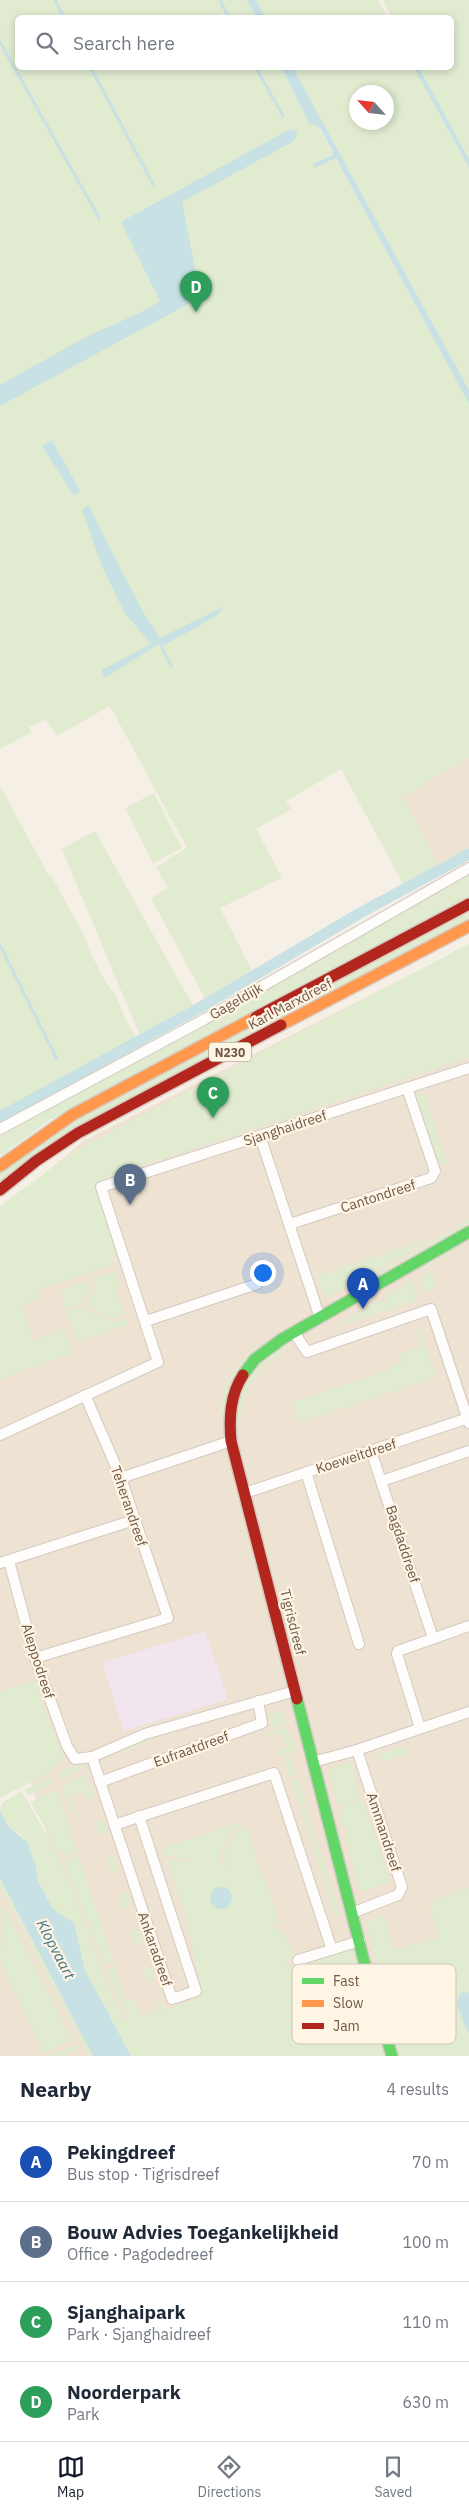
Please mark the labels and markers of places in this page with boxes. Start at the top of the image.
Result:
pin: D [180,271,212,312]
pin: C [197,1077,229,1118]
pin: B [114,1164,146,1205]
pin: A [347,1268,379,1309]

